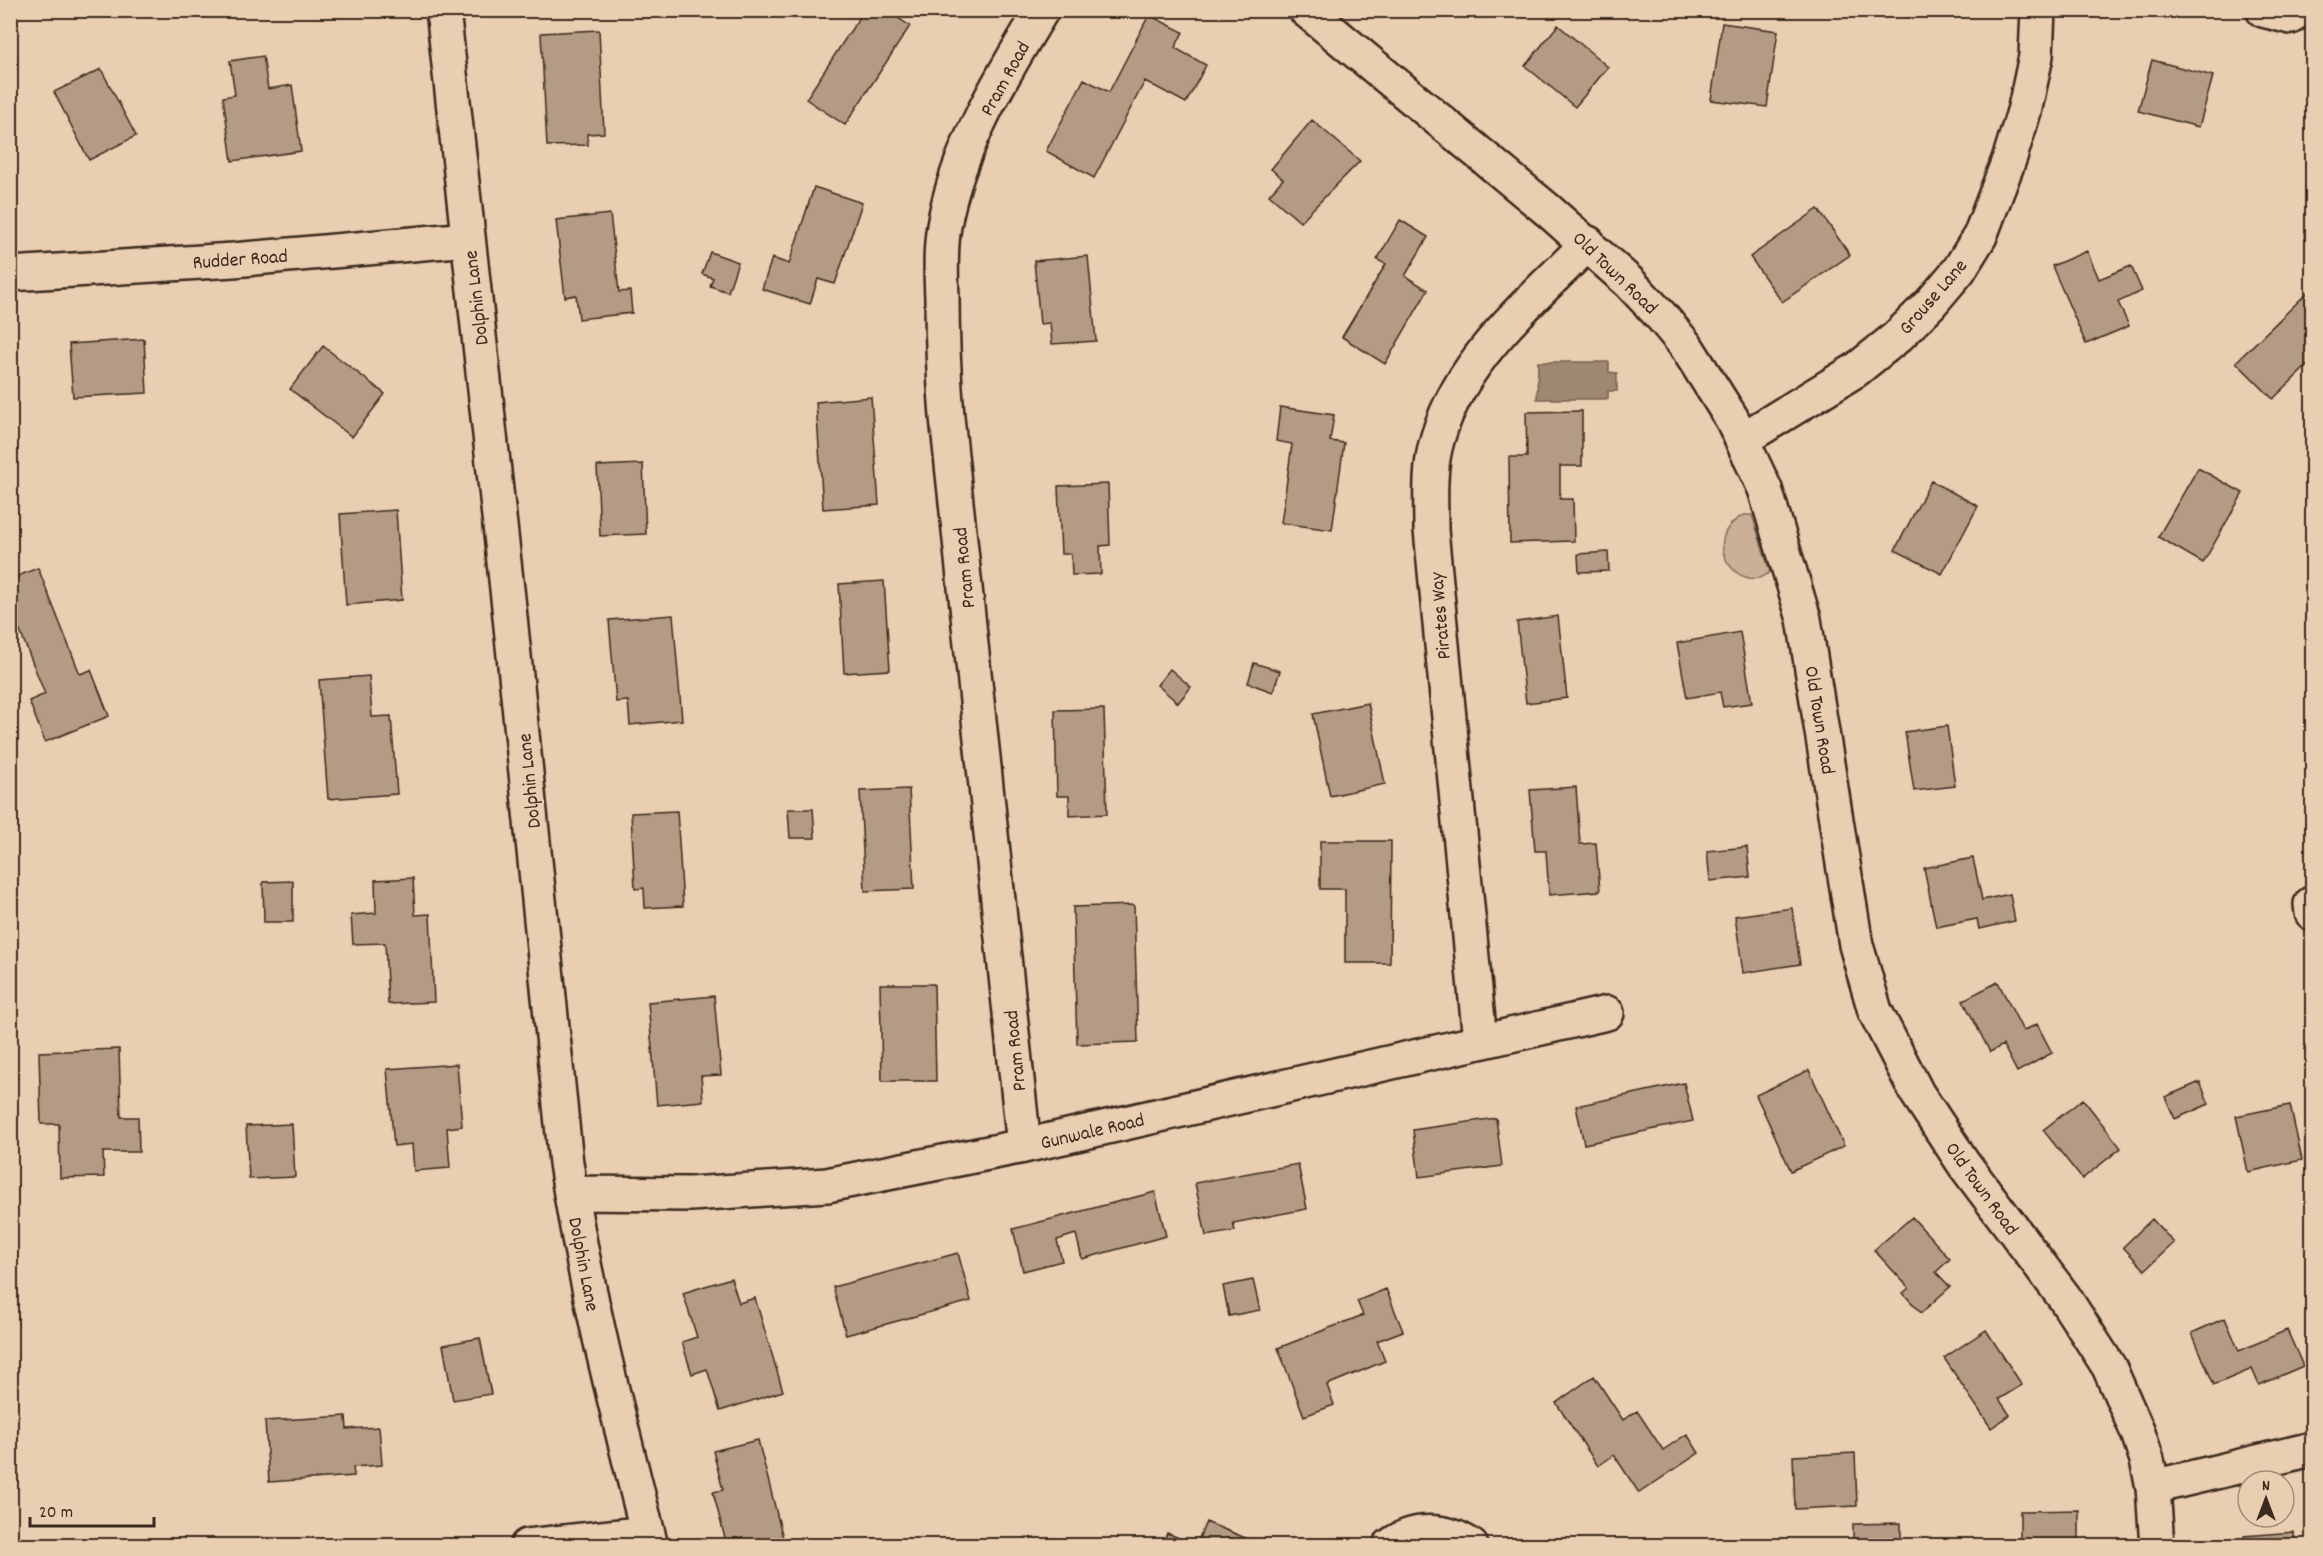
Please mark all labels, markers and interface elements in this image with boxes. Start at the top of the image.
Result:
street label: Pram Road [975,37,1039,122]
street label: Old Town Road [1565,226,1663,322]
street label: Rudder Road [192,244,289,278]
street label: Dolphin Lane [458,248,498,347]
street label: Grouse Lane [1893,254,1975,342]
street label: Pram Road [948,526,984,610]
street label: Pirates Way [1424,570,1460,661]
street label: Old Town Road [1796,664,1840,777]
street label: Dolphin Lane [512,732,550,830]
street label: Pram Road [999,1009,1035,1093]
street label: Gunwale Road [1038,1107,1147,1158]
street label: Old Town Road [1937,1137,2024,1242]
street label: Dolphin Lane [559,1215,605,1314]
north arrow [2236,1469,2296,1529]
text: N [2262,1475,2270,1498]
scale bar [30,1490,154,1528]
text: 20 m [39,1501,73,1526]

